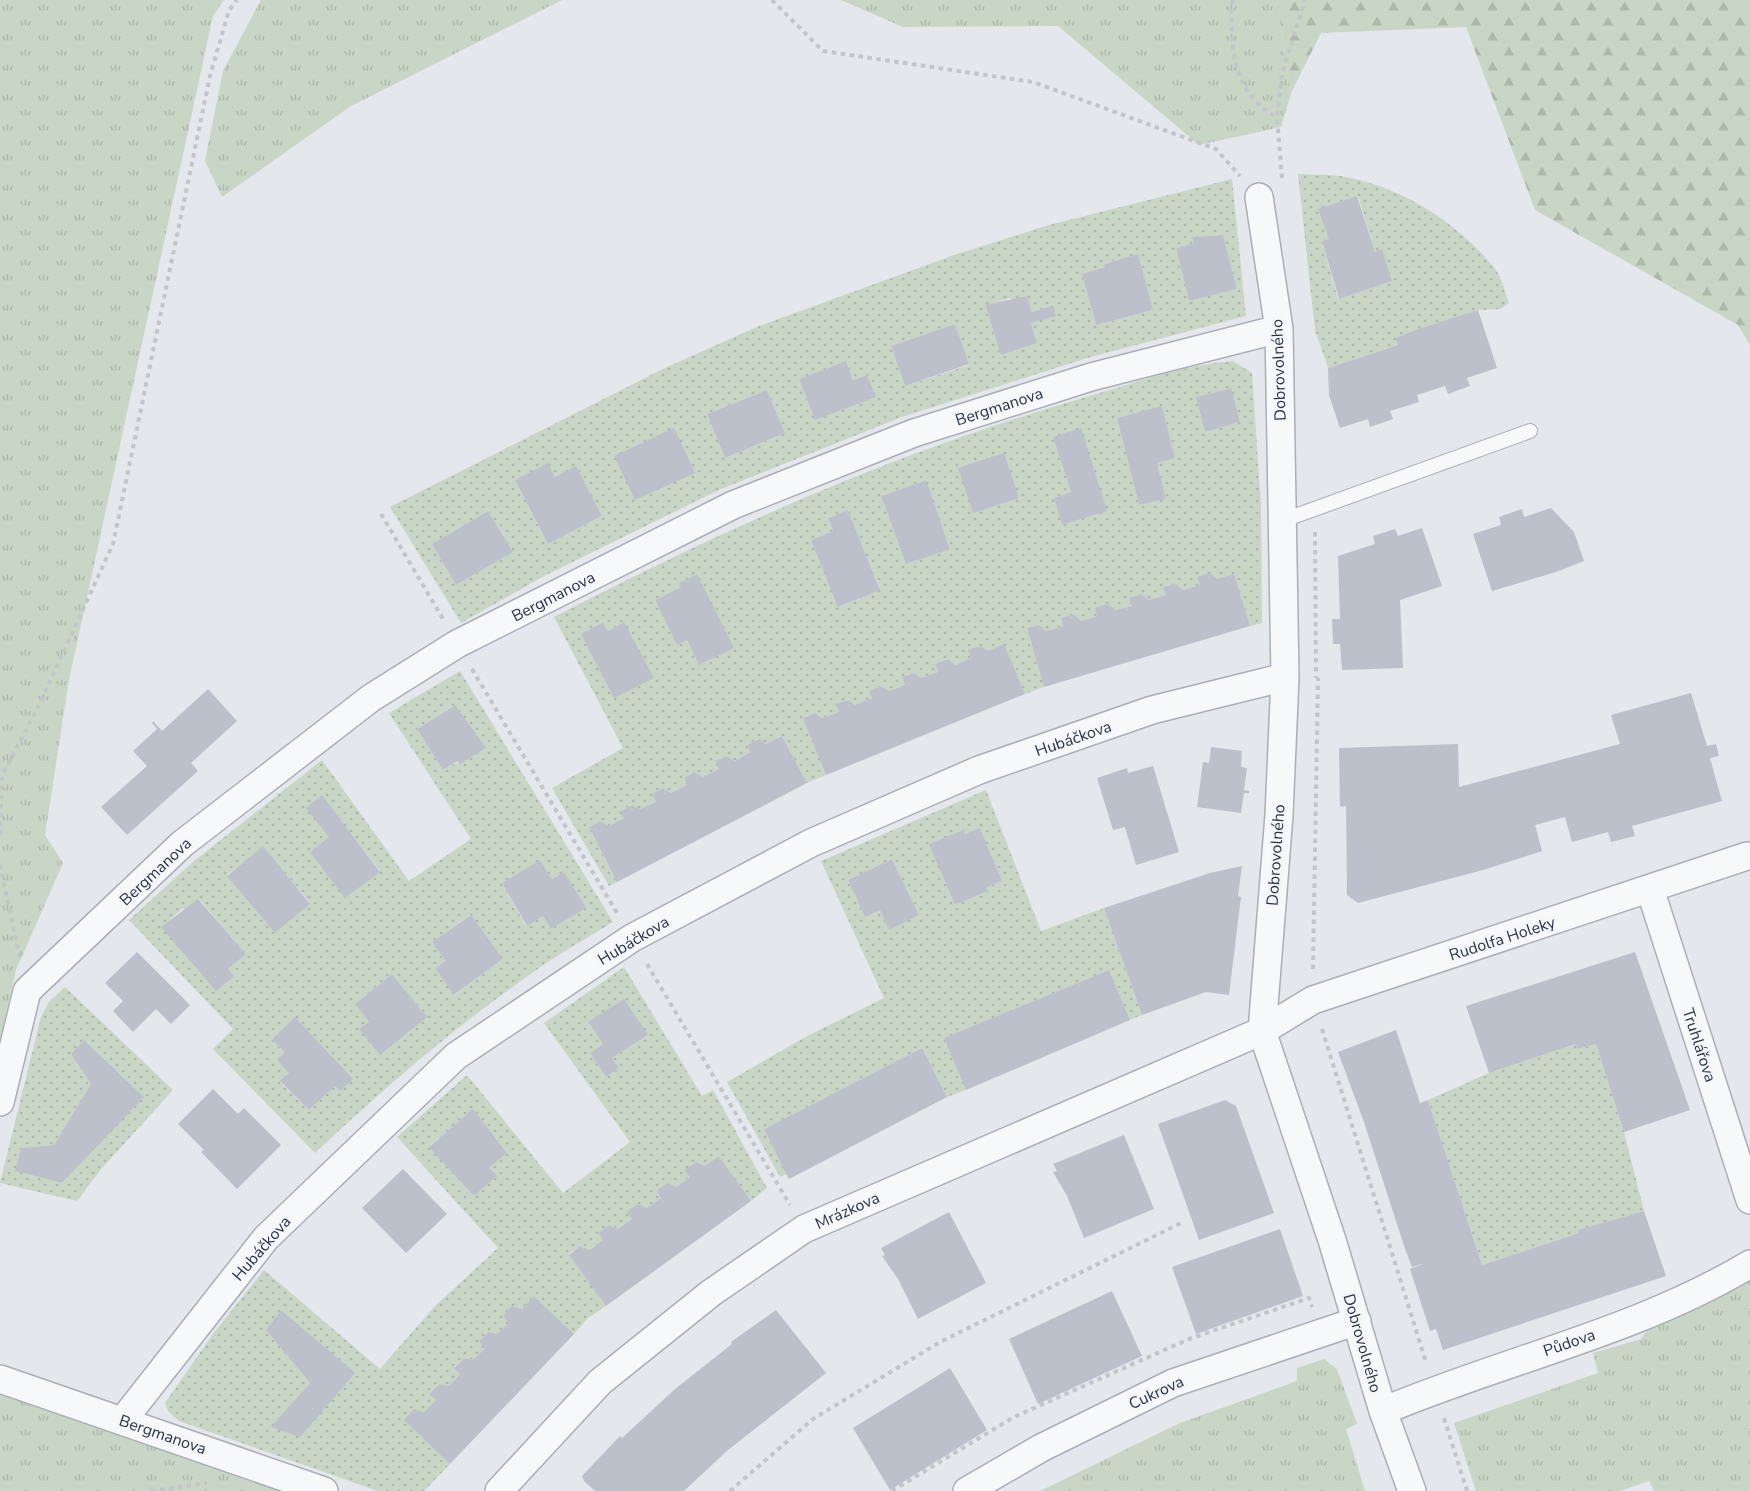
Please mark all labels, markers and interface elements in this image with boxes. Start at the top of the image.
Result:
street label: Dobrovolného [1266,319,1292,421]
street label: Bergmanova [953,382,1046,431]
street label: Bergmanova [508,566,599,627]
street label: Hubáčkova [1032,716,1114,762]
street label: Dobrovolného [1261,803,1291,907]
street label: Bergmanova [115,833,196,911]
street label: Hubáčkova [594,911,673,971]
street label: Rudolfa Holeky [1446,911,1559,966]
street label: Truhlářova [1677,1006,1721,1085]
street label: Mrázkova [812,1187,883,1235]
street label: Hubáčkova [227,1211,296,1286]
street label: Dobrovolného [1337,1291,1387,1395]
street label: Půdova [1540,1324,1598,1362]
street label: Cukrova [1125,1371,1188,1415]
street label: Bergmanova [116,1410,209,1460]

